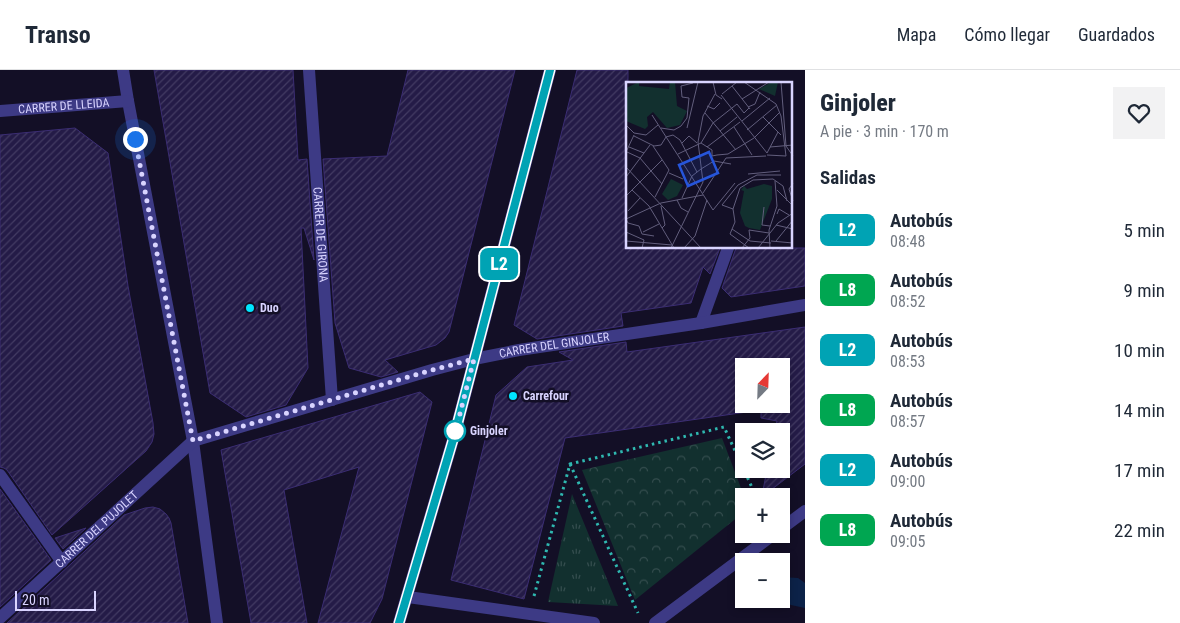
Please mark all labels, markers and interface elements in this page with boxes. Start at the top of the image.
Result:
text: Transo [25,21,91,49]
text: Mapa [897,24,936,45]
text: Cómo llegar [964,24,1050,45]
text: Guardados [1078,24,1155,45]
inset map [626,82,792,249]
button: heart [1113,87,1165,139]
text: Ginjoler [820,89,896,117]
street label: CARRER DE LLEIDA [18,95,110,117]
text: A pie · 3 min · 170 m [820,122,949,141]
your location [123,127,148,152]
text: Salidas [820,166,876,189]
street label: CARRER DE GIRONA [310,187,331,283]
text: Autobús [890,209,953,232]
text: L2 [839,219,856,240]
text: 5 min [1123,219,1165,242]
text: 08:48 [890,232,925,251]
line badge: L2 [476,248,522,280]
text: L2 [490,253,508,274]
text: Autobús [890,269,953,292]
text: L8 [839,279,856,300]
text: 9 min [1123,279,1165,302]
text: 08:52 [890,292,925,311]
place label: Duo [260,301,279,315]
marker: Duo [244,302,256,314]
text: Autobús [890,329,953,352]
street label: CARRER DEL GINJOLER [498,330,611,361]
text: L2 [839,339,856,360]
text: 10 min [1114,339,1165,362]
text: 08:53 [890,352,925,371]
north arrow [735,358,790,412]
map controls [735,358,790,608]
place label: Carrefour [523,389,569,403]
text: Autobús [890,389,953,412]
marker: Carrefour [507,390,519,402]
text: L8 [839,399,856,420]
text: 14 min [1114,399,1165,422]
text: 08:57 [890,412,925,431]
marker: Ginjoler [444,420,466,442]
button: layers [735,423,790,478]
place label: Ginjoler [470,424,508,438]
text: Autobús [890,449,953,472]
text: L2 [839,459,856,480]
text: 17 min [1114,459,1165,482]
text: 09:00 [890,472,925,491]
street label: CARRER DEL PUJOLET [52,488,141,571]
button: + [735,488,790,543]
text: Autobús [890,509,953,532]
text: L8 [839,519,856,540]
text: 22 min [1114,519,1165,542]
text: 09:05 [890,532,925,551]
button: − [735,553,790,608]
scale bar [15,588,96,611]
text: 20 m [22,592,50,608]

